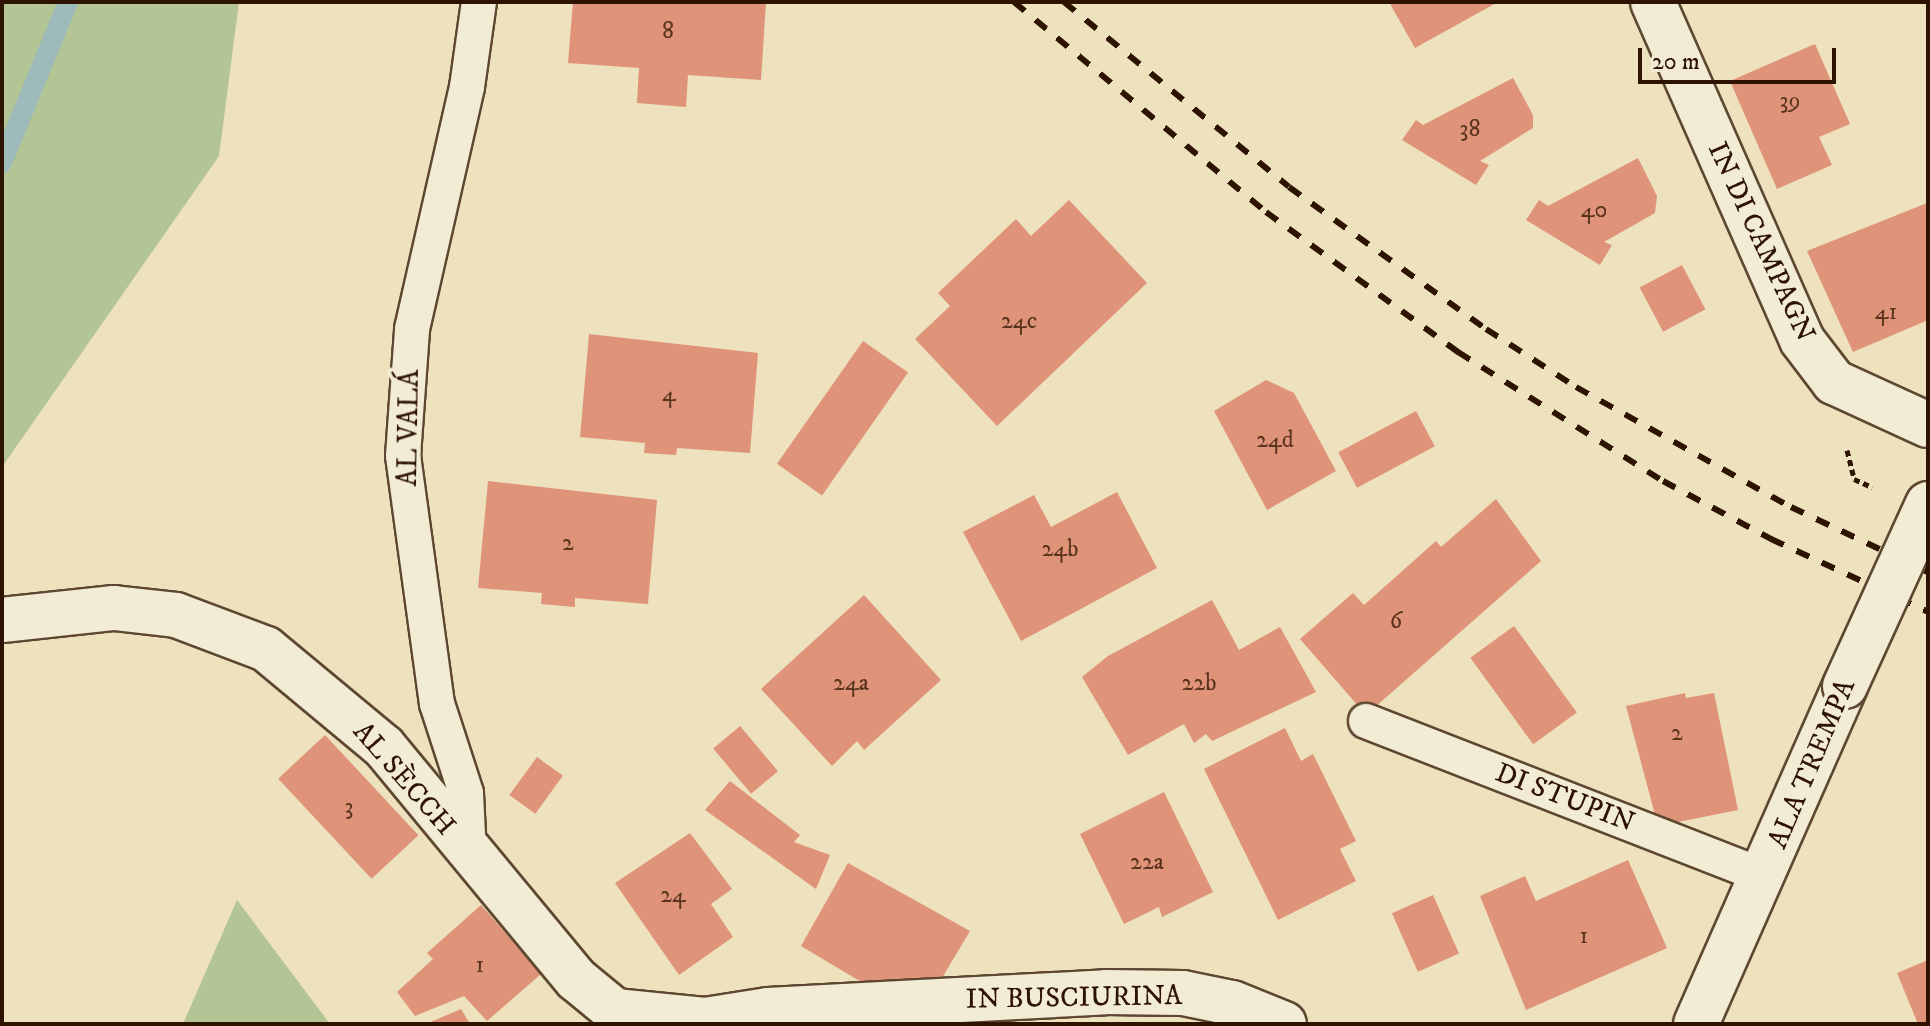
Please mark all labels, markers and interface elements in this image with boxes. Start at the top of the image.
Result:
house number: 8 [662,18,674,46]
scale bar [1642,32,1840,82]
text: 20 m [1652,47,1700,77]
house number: 39 [1780,88,1800,116]
house number: 38 [1460,116,1480,144]
street label: IN DI CAMPAGN [1700,137,1822,347]
house number: 40 [1581,197,1607,225]
house number: 41 [1875,299,1897,327]
house number: 24c [1001,308,1037,336]
street label: AL VALÁ [391,369,427,487]
house number: 4 [662,381,676,409]
house number: 24d [1256,427,1294,455]
house number: 2 [562,530,574,558]
house number: 24b [1042,536,1078,564]
house number: 6 [1390,608,1402,636]
house number: 24a [833,670,869,698]
house number: 22b [1182,670,1216,698]
street label: ALA TREMPA [1761,674,1863,854]
street label: AL SÈCCH [346,715,462,843]
house number: 2 [1671,720,1683,748]
street label: DI STUPIN [1491,756,1639,840]
house number: 3 [345,794,353,822]
house number: 22a [1130,849,1164,877]
house number: 24 [660,882,686,910]
house number: 1 [1580,923,1588,951]
house number: 1 [476,952,484,980]
street label: IN BUSCIURINA [965,979,1183,1017]

